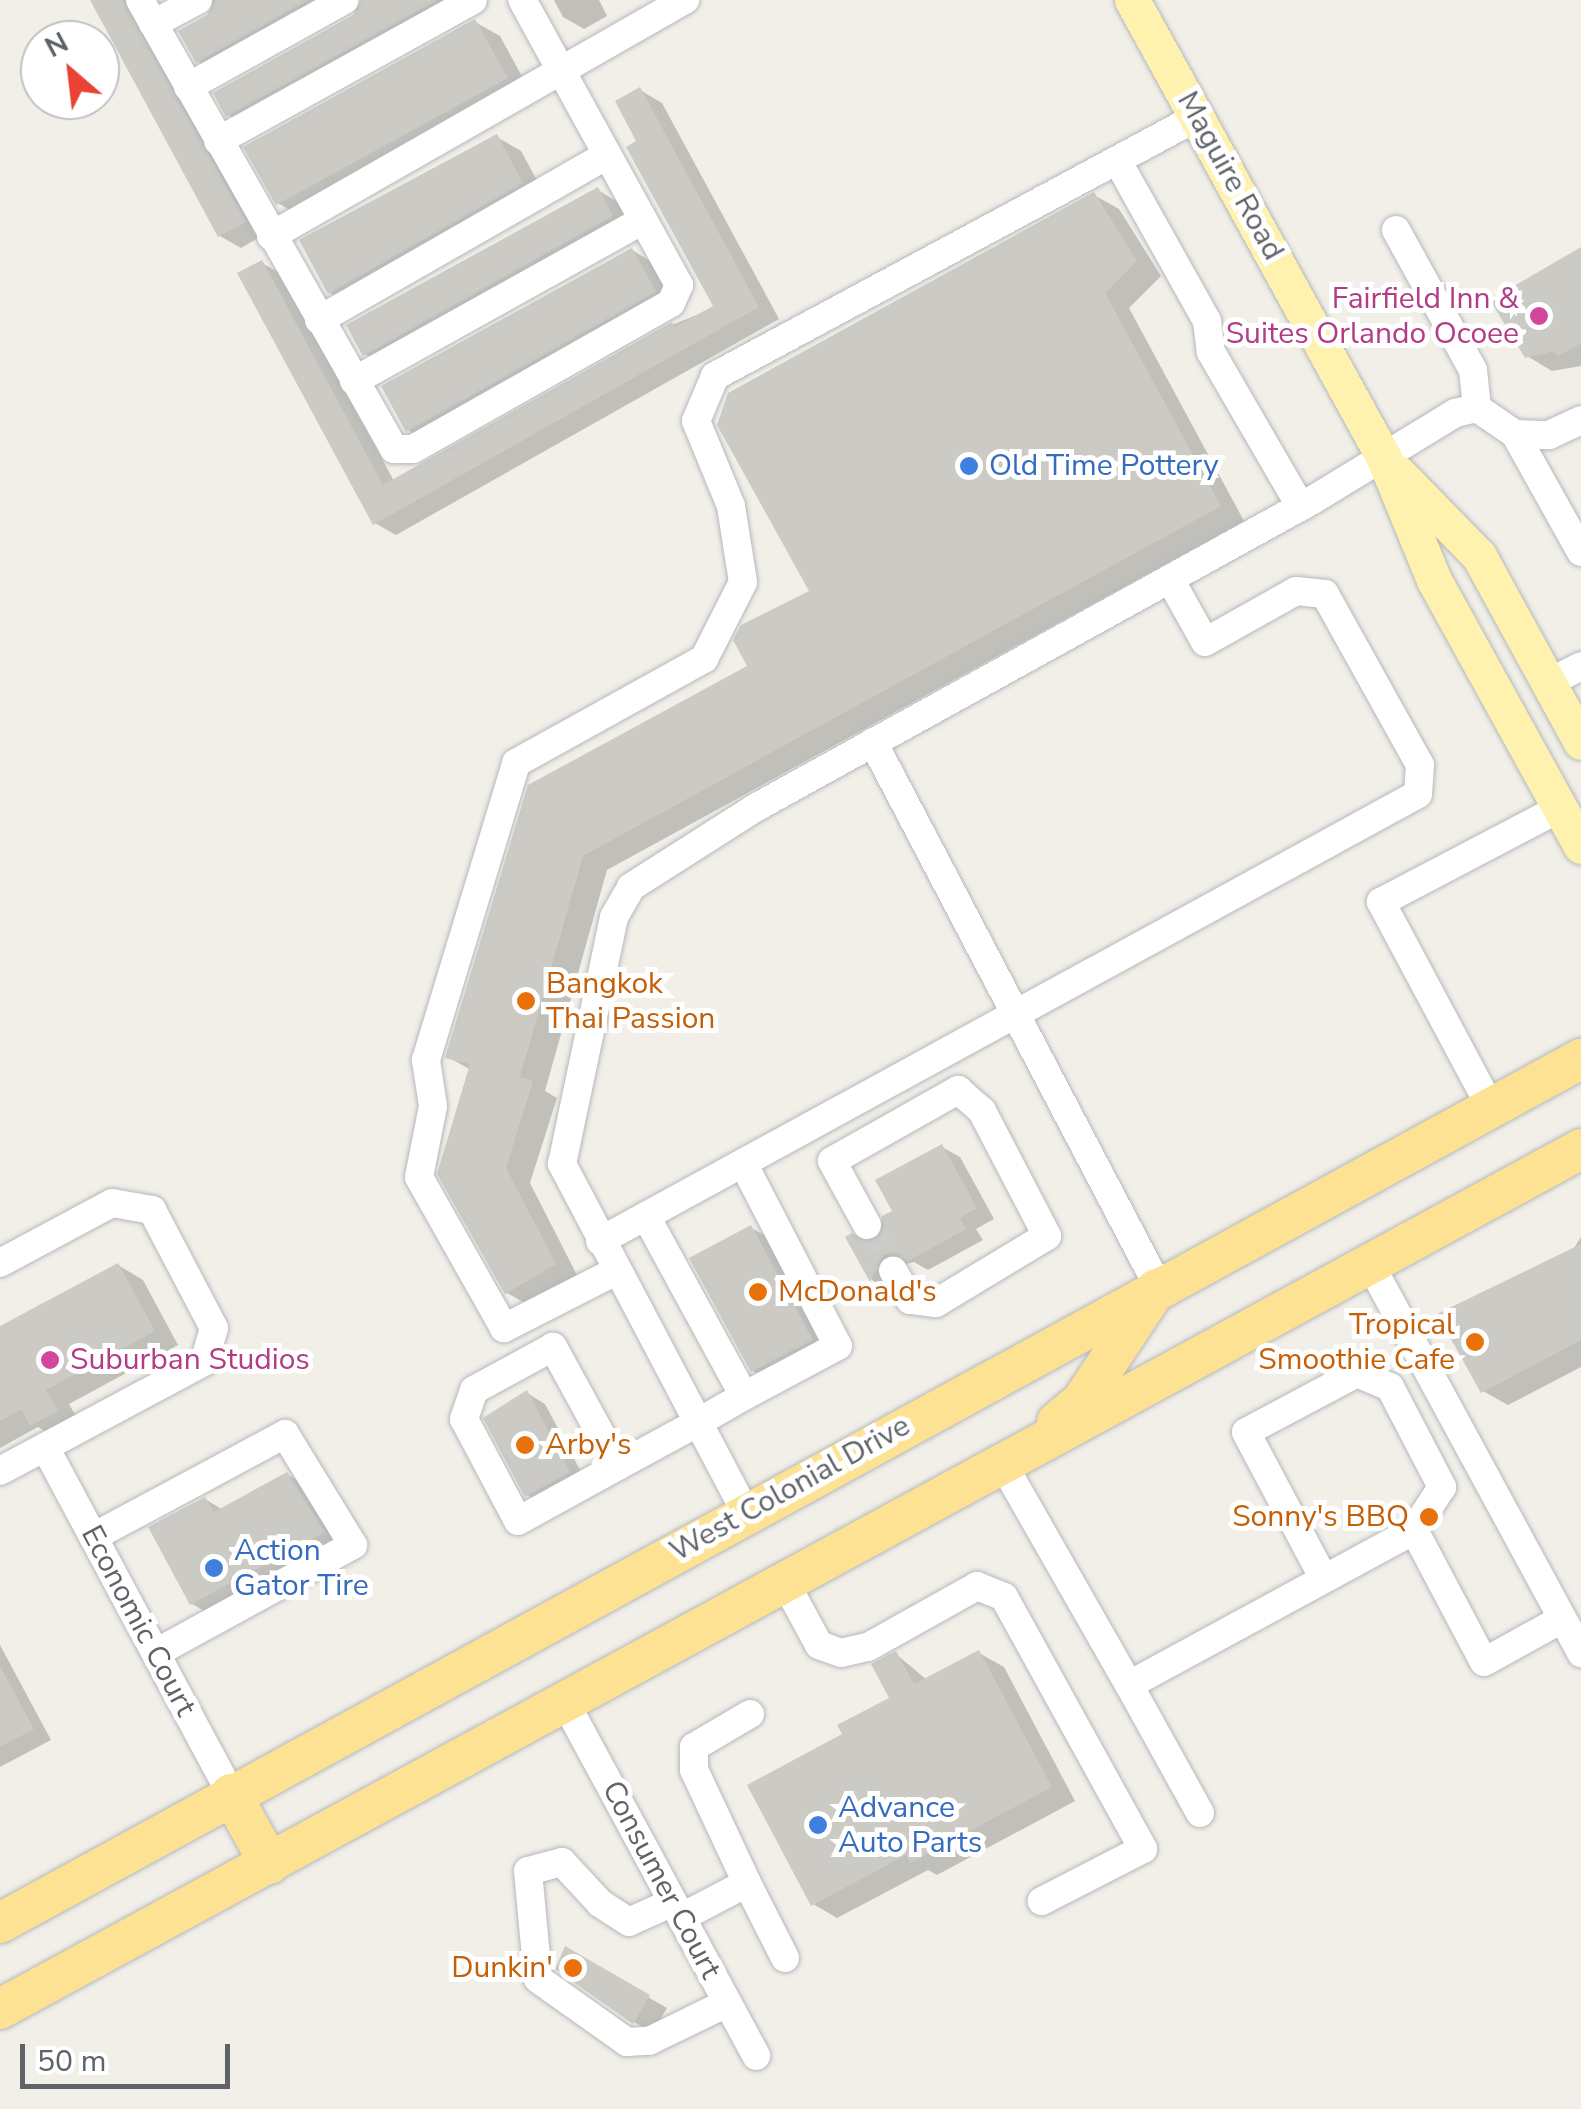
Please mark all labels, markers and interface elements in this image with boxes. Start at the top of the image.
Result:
north arrow [20,20,120,120]
text: N [39,24,75,67]
street label: Maguire Road [1169,86,1291,266]
place label: Fairfield Inn & Suites Orlando Ocoee [1226,281,1519,352]
marker: Fairfield Inn & Suites Orlando Ocoee [1528,305,1550,327]
place label: Old Time Pottery [989,448,1219,484]
marker: Old Time Pottery [958,455,980,477]
place label: Bangkok Thai Passion [546,966,715,1036]
marker: Bangkok Thai Passion [515,990,537,1012]
place label: McDonald's [778,1274,937,1310]
marker: McDonald's [747,1281,769,1303]
place label: Tropical Smoothie Cafe [1258,1307,1455,1378]
marker: Tropical Smoothie Cafe [1464,1331,1486,1353]
place label: Suburban Studios [70,1342,310,1378]
marker: Suburban Studios [39,1349,61,1371]
street label: West Colonial Drive [664,1408,916,1570]
place label: Arby's [545,1427,631,1463]
marker: Arby's [514,1434,536,1456]
place label: Sonny's BBQ [1232,1499,1409,1535]
marker: Sonny's BBQ [1418,1506,1440,1528]
street label: Economic Court [73,1520,203,1722]
place label: Action Gator Tire [234,1533,369,1604]
marker: Action Gator Tire [203,1557,225,1579]
street label: Consumer Court [594,1775,728,1985]
place label: Advance Auto Parts [838,1790,982,1860]
marker: Advance Auto Parts [807,1814,829,1836]
place label: Dunkin' [451,1950,553,1986]
marker: Dunkin' [562,1957,584,1979]
scale bar [25,2024,235,2086]
text: 50 m [37,2041,106,2082]

